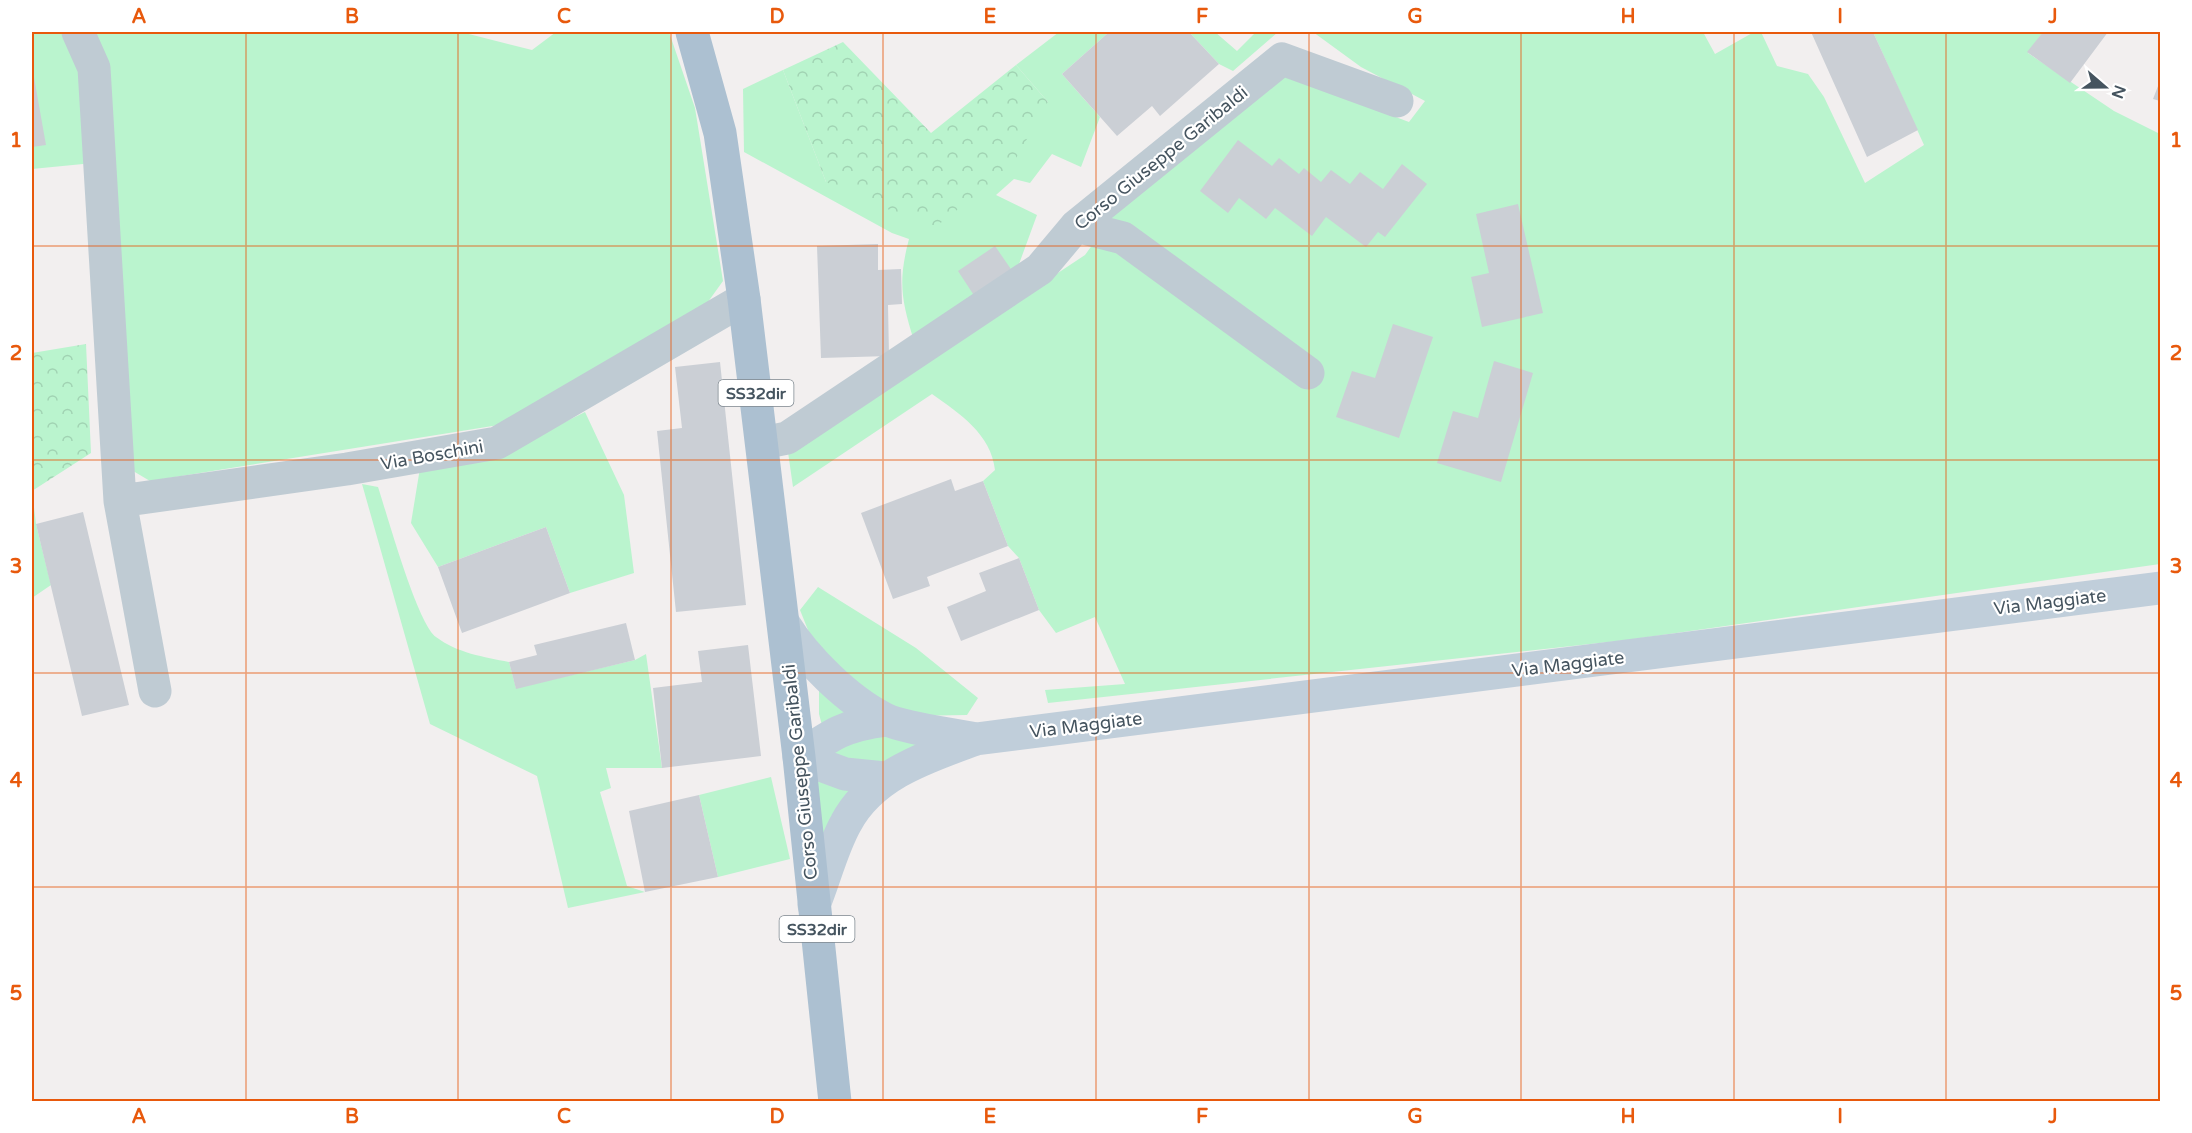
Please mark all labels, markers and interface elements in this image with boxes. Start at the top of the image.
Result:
text: A [132,5,147,29]
text: B [345,5,359,29]
text: C [557,5,571,29]
text: D [769,5,785,29]
text: E [984,5,997,29]
text: F [1196,5,1208,29]
text: G [1407,5,1423,29]
text: H [1620,5,1636,29]
text: I [1837,5,1843,29]
text: J [2047,5,2058,29]
north arrow [2075,57,2135,117]
street label: Corso Giuseppe Garibaldi [1070,81,1252,235]
text: N [2107,82,2130,101]
text: 1 [10,129,22,153]
text: 1 [2170,129,2182,153]
text: 2 [10,342,22,366]
text: 2 [2170,342,2182,366]
road number: SS32dir [718,380,794,406]
street label: Via Boschini [379,435,485,475]
text: 3 [10,555,22,579]
text: 3 [2170,555,2182,579]
street label: Via Maggiate [1993,584,2107,620]
street label: Via Maggiate [1511,646,1625,682]
street label: Corso Giuseppe Garibaldi [778,663,822,881]
street label: Via Maggiate [1029,707,1143,743]
text: 4 [10,769,23,793]
text: 4 [2170,769,2183,793]
road number: SS32dir [780,916,854,942]
text: 5 [10,982,22,1006]
text: 5 [2170,982,2182,1006]
text: A [132,1105,147,1129]
text: B [345,1105,359,1129]
text: C [557,1105,571,1129]
text: D [769,1105,785,1129]
text: E [984,1105,997,1129]
text: F [1196,1105,1208,1129]
text: G [1407,1105,1423,1129]
text: H [1620,1105,1636,1129]
text: I [1837,1105,1843,1129]
text: J [2047,1105,2058,1129]

